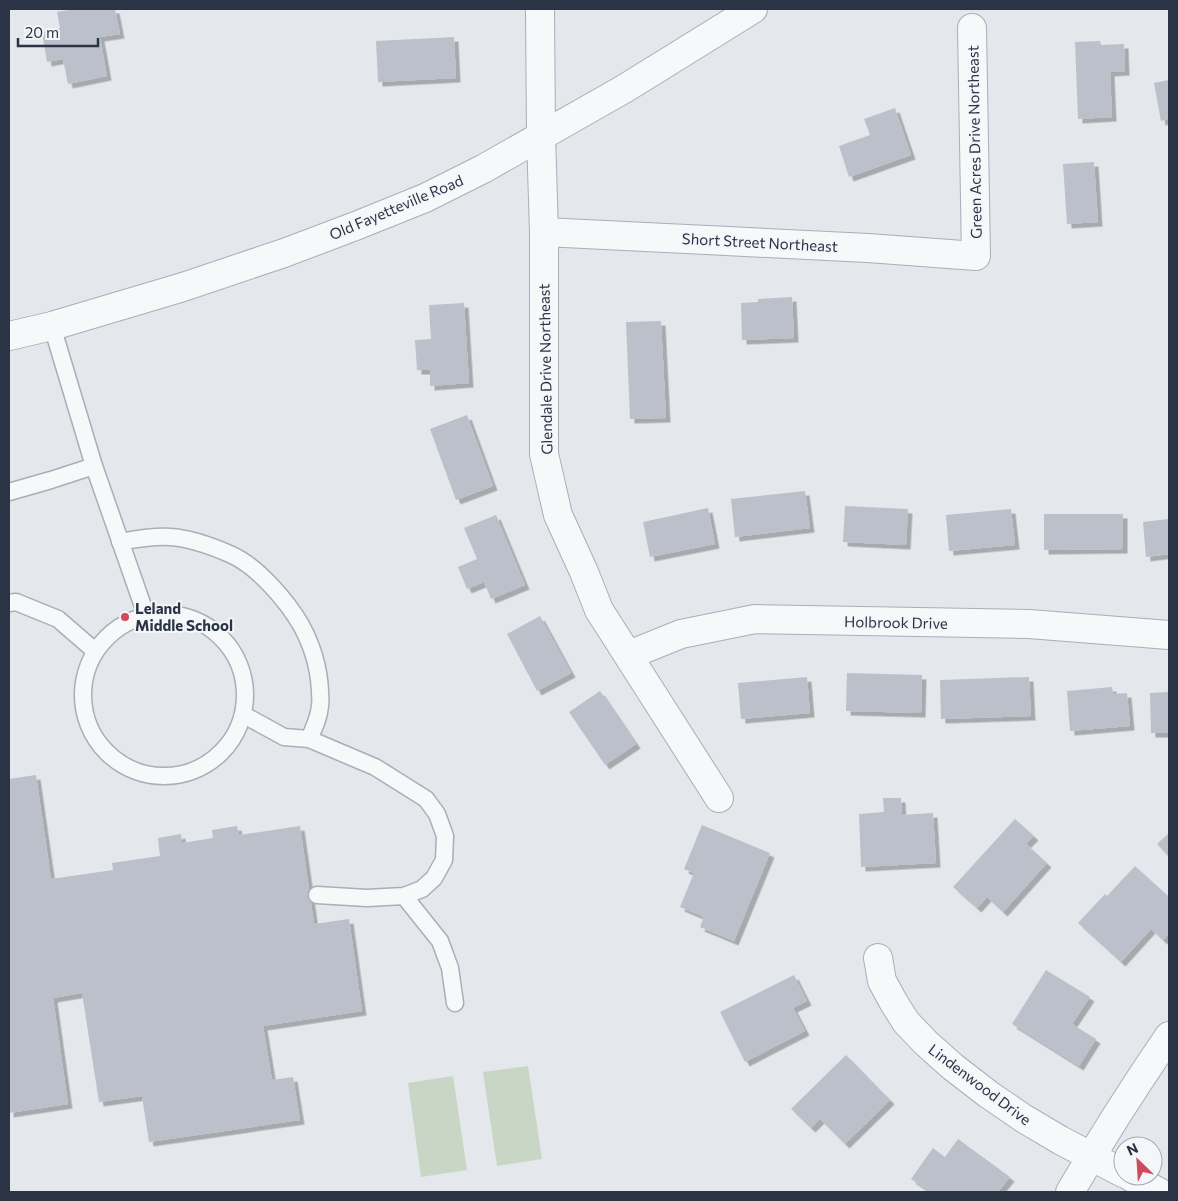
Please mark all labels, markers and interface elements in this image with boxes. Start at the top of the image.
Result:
scale bar [18,15,98,47]
text: 20 m [25,23,59,41]
street label: Green Acres Drive Northeast [963,45,985,239]
street label: Old Fayetteville Road [326,171,466,243]
street label: Short Street Northeast [681,229,839,255]
street label: Glendale Drive Northeast [535,283,555,455]
place label: Leland Middle School [135,599,233,634]
marker: Leland Middle School [119,611,131,623]
street label: Holbrook Drive [844,612,948,632]
street label: Lindenwood Drive [925,1040,1035,1128]
north arrow [1113,1136,1163,1186]
text: N [1124,1139,1141,1159]

